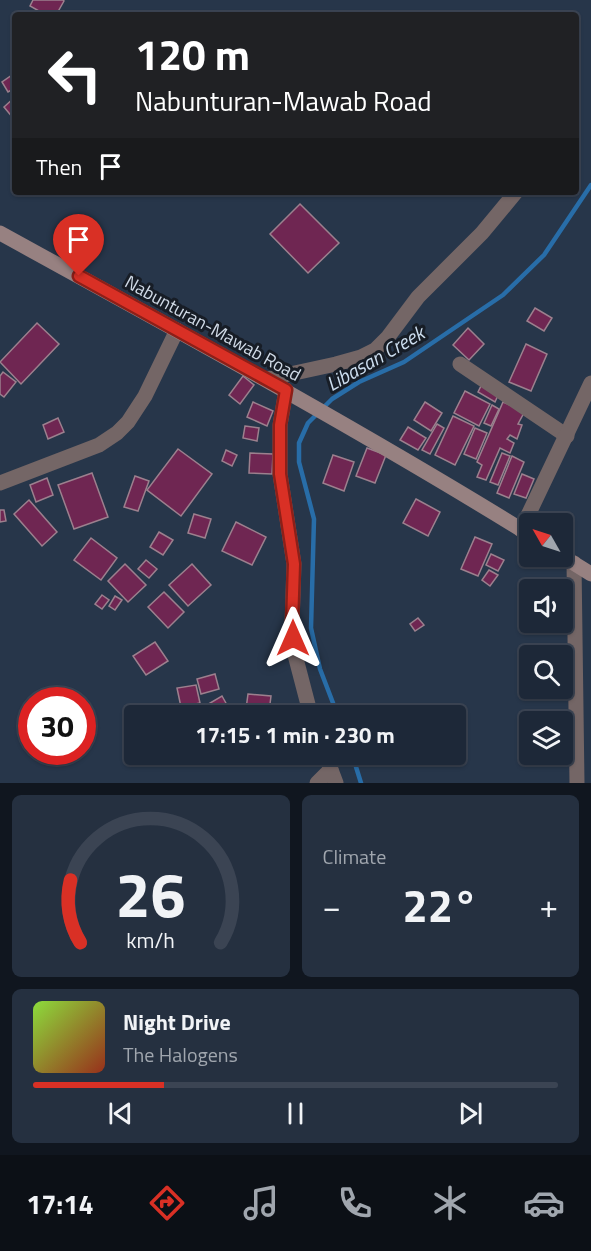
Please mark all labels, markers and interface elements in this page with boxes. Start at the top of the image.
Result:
text: 120 m [135,22,250,86]
icon: left [36,36,114,114]
text: Nabunturan-Mawab Road [135,80,432,121]
text: Then [36,150,82,184]
icon: arrive [94,150,127,183]
pin [53,214,104,276]
icon: arrive [62,223,95,256]
street label: Nabunturan-Mawab Road [120,268,306,388]
water label: Libasan Creek [320,316,432,399]
north arrow [519,513,573,567]
map controls [519,513,573,765]
button: sound [519,579,573,633]
position arrow [261,606,325,670]
button: search [519,645,573,699]
speed limit sign: 30 [18,687,96,765]
button: layers [519,711,573,765]
text: 17:15 · 1 min · 230 m [195,718,395,752]
text: Climate [323,841,386,872]
text: 26 [116,846,186,941]
text: 22° [402,871,478,939]
text: − [323,881,341,931]
text: + [540,881,558,931]
text: km/h [126,924,175,956]
text: Night Drive [123,1005,231,1039]
text: The Halogens [123,1039,238,1070]
icon: previous [104,1097,137,1130]
icon: pause [279,1097,312,1130]
icon: next [454,1097,487,1130]
icon: directions [146,1182,188,1224]
icon: music [240,1182,282,1224]
icon: phone [334,1182,376,1224]
icon: climate [429,1182,471,1224]
icon: car [523,1182,565,1224]
text: 17:14 [26,1183,94,1224]

